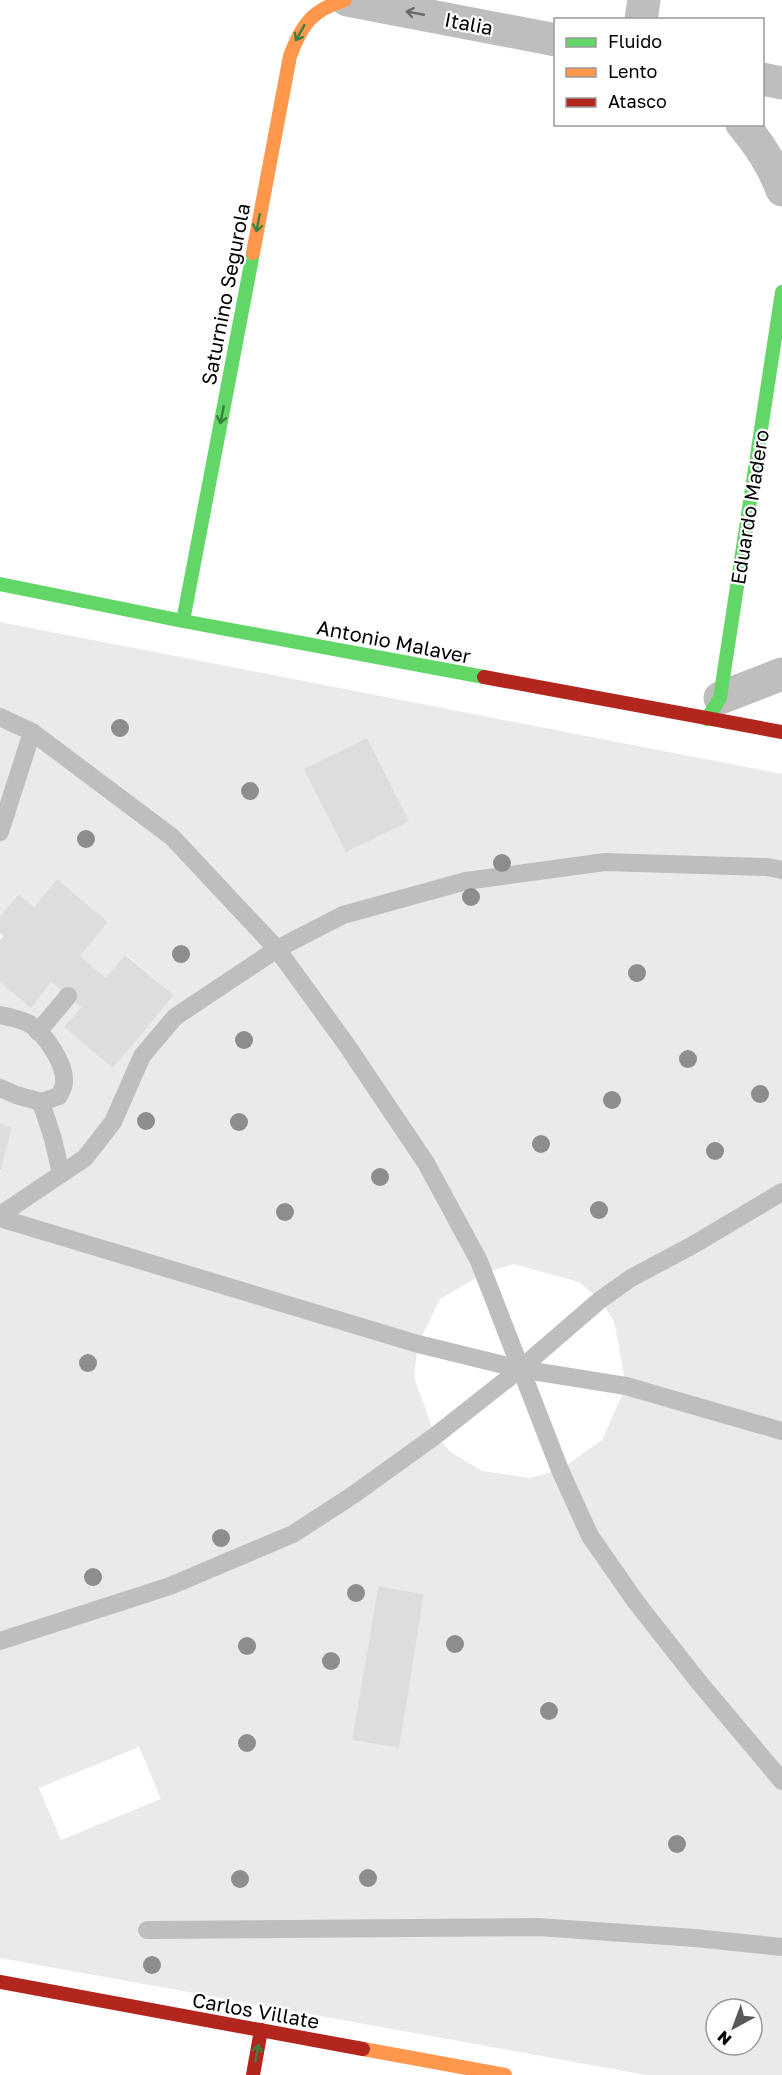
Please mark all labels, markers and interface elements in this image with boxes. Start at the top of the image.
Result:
one-way arrow [406,7,426,18]
street label: Italia [443,7,495,39]
legend [554,18,764,126]
one-way arrow [294,24,306,41]
text: Fluido [608,30,662,52]
text: Lento [608,60,657,82]
text: Atasco [608,90,667,112]
street label: Saturnino Segurola [196,201,254,387]
one-way arrow [253,213,264,232]
one-way arrow [216,404,227,424]
street label: Eduardo Madero [725,428,773,586]
street label: Antonio Malaver [315,614,473,668]
street label: Carlos Villate [191,1987,321,2033]
north arrow [704,1997,764,2057]
text: N [713,2027,735,2050]
one-way arrow [252,2043,263,2063]

